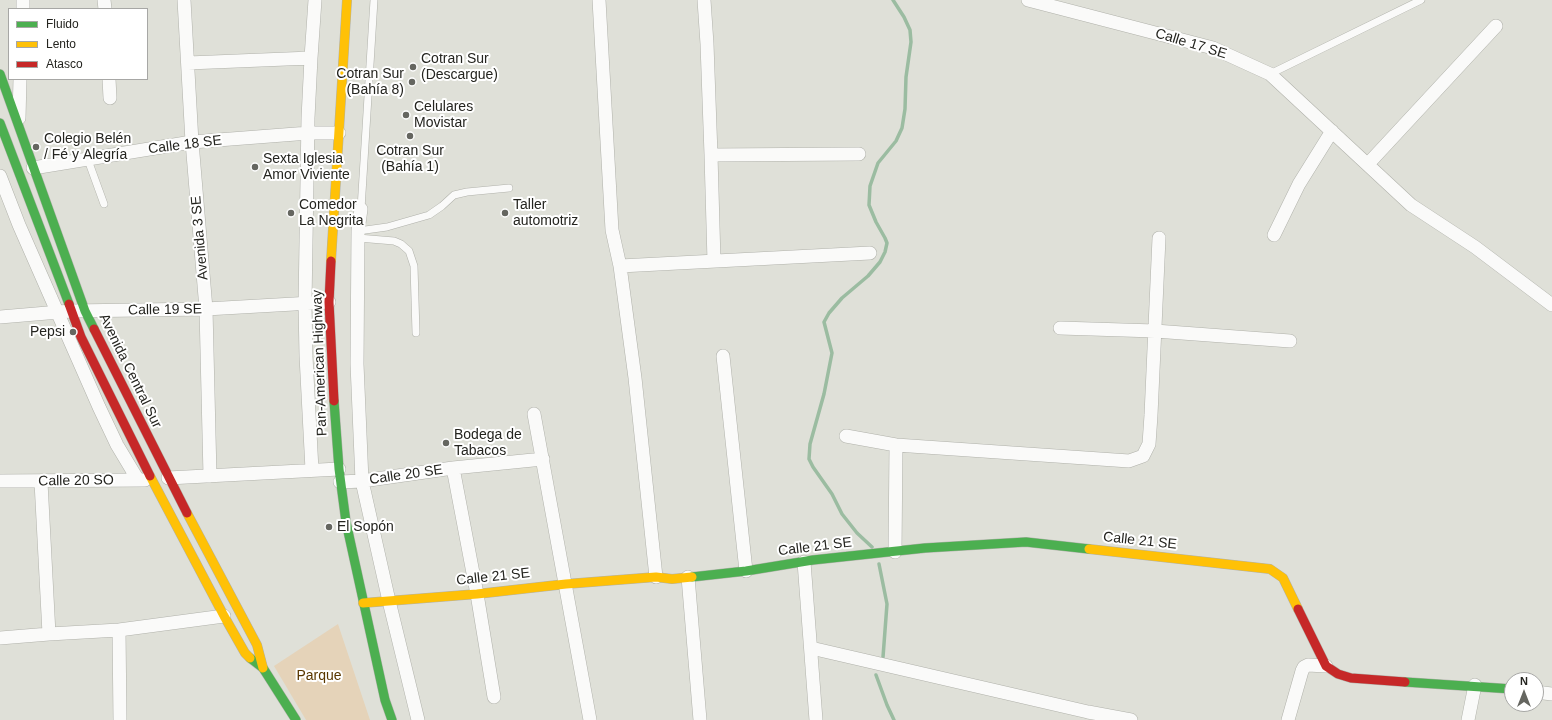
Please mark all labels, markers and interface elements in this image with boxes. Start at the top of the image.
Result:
legend [8,8,148,80]
text: Fluido [46,17,79,31]
street label: Calle 17 SE [1153,25,1229,63]
text: Lento [46,37,76,51]
place label: Cotran Sur (Descargue) [421,51,498,84]
text: Atasco [46,57,83,71]
marker: Cotran Sur (Descargue) [408,62,418,72]
place label: Cotran Sur (Bahía 8) [336,66,404,98]
marker: Cotran Sur (Bahía 8) [407,77,417,87]
place label: Celulares Movistar [414,99,473,132]
marker: Celulares Movistar [401,110,411,120]
place label: Colegio Belén / Fé y Alegría [44,131,131,164]
marker: Cotran Sur (Bahía 1) [405,131,415,141]
street label: Calle 18 SE [147,132,223,158]
marker: Colegio Belén / Fé y Alegría [31,142,41,152]
place label: Cotran Sur (Bahía 1) [376,143,444,176]
place label: Sexta Iglesia Amor Viviente [263,151,350,184]
marker: Sexta Iglesia Amor Viviente [250,162,260,172]
street label: Avenida 3 SE [188,195,212,281]
place label: Comedor La Negrita [299,197,364,230]
place label: Taller automotriz [513,197,578,230]
marker: Comedor La Negrita [286,208,296,218]
marker: Taller automotriz [500,208,510,218]
street label: Pan-American Highway [309,290,331,436]
street label: Calle 19 SE [128,301,202,319]
street label: Avenida Central Sur [95,311,165,431]
place label: Pepsi [30,324,65,340]
marker: Pepsi [68,327,78,337]
place label: Bodega de Tabacos [454,427,522,460]
marker: Bodega de Tabacos [441,438,451,448]
street label: Calle 20 SE [368,462,444,488]
street label: Calle 20 SO [38,472,114,490]
place label: El Sopón [337,519,394,535]
marker: El Sopón [324,522,334,532]
street label: Calle 21 SE [1102,529,1178,553]
street label: Calle 21 SE [777,534,853,560]
street label: Calle 21 SE [455,565,531,589]
park label: Parque [296,668,342,684]
north arrow [1504,672,1544,712]
text: N [1520,675,1528,687]

